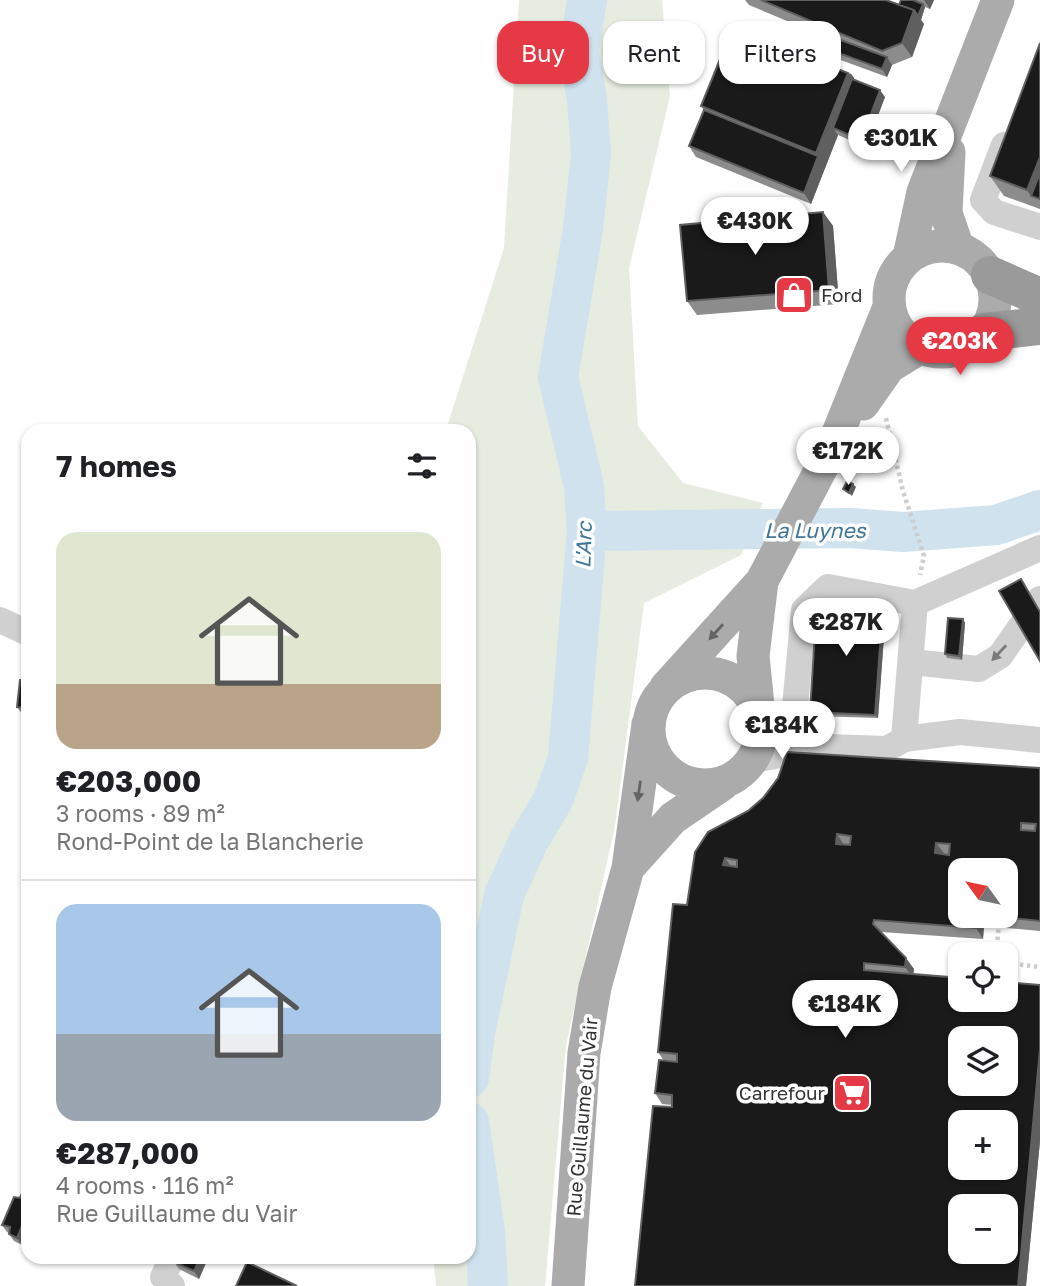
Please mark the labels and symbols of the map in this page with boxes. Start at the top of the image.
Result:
pin: €301K [852,114,950,174]
pin: €430K [706,198,804,257]
shop icon: Ford [773,274,815,316]
place label: Ford [821,283,862,306]
pin: €203K [911,318,1009,377]
pin: €172K [799,428,897,487]
water label: La Luynes [764,517,867,543]
water label: L'Arc [569,520,597,569]
pin: €287K [797,598,895,658]
one-way arrow [709,623,725,640]
one-way arrow [991,644,1007,661]
pin: €184K [733,702,831,761]
one-way arrow [633,780,644,802]
north arrow [948,858,1018,928]
pin: €184K [796,981,894,1040]
street label: Rue Guillaume du Vair [561,1016,602,1217]
supermarket icon: Carrefour [831,1072,873,1114]
place label: Carrefour [739,1081,826,1104]

